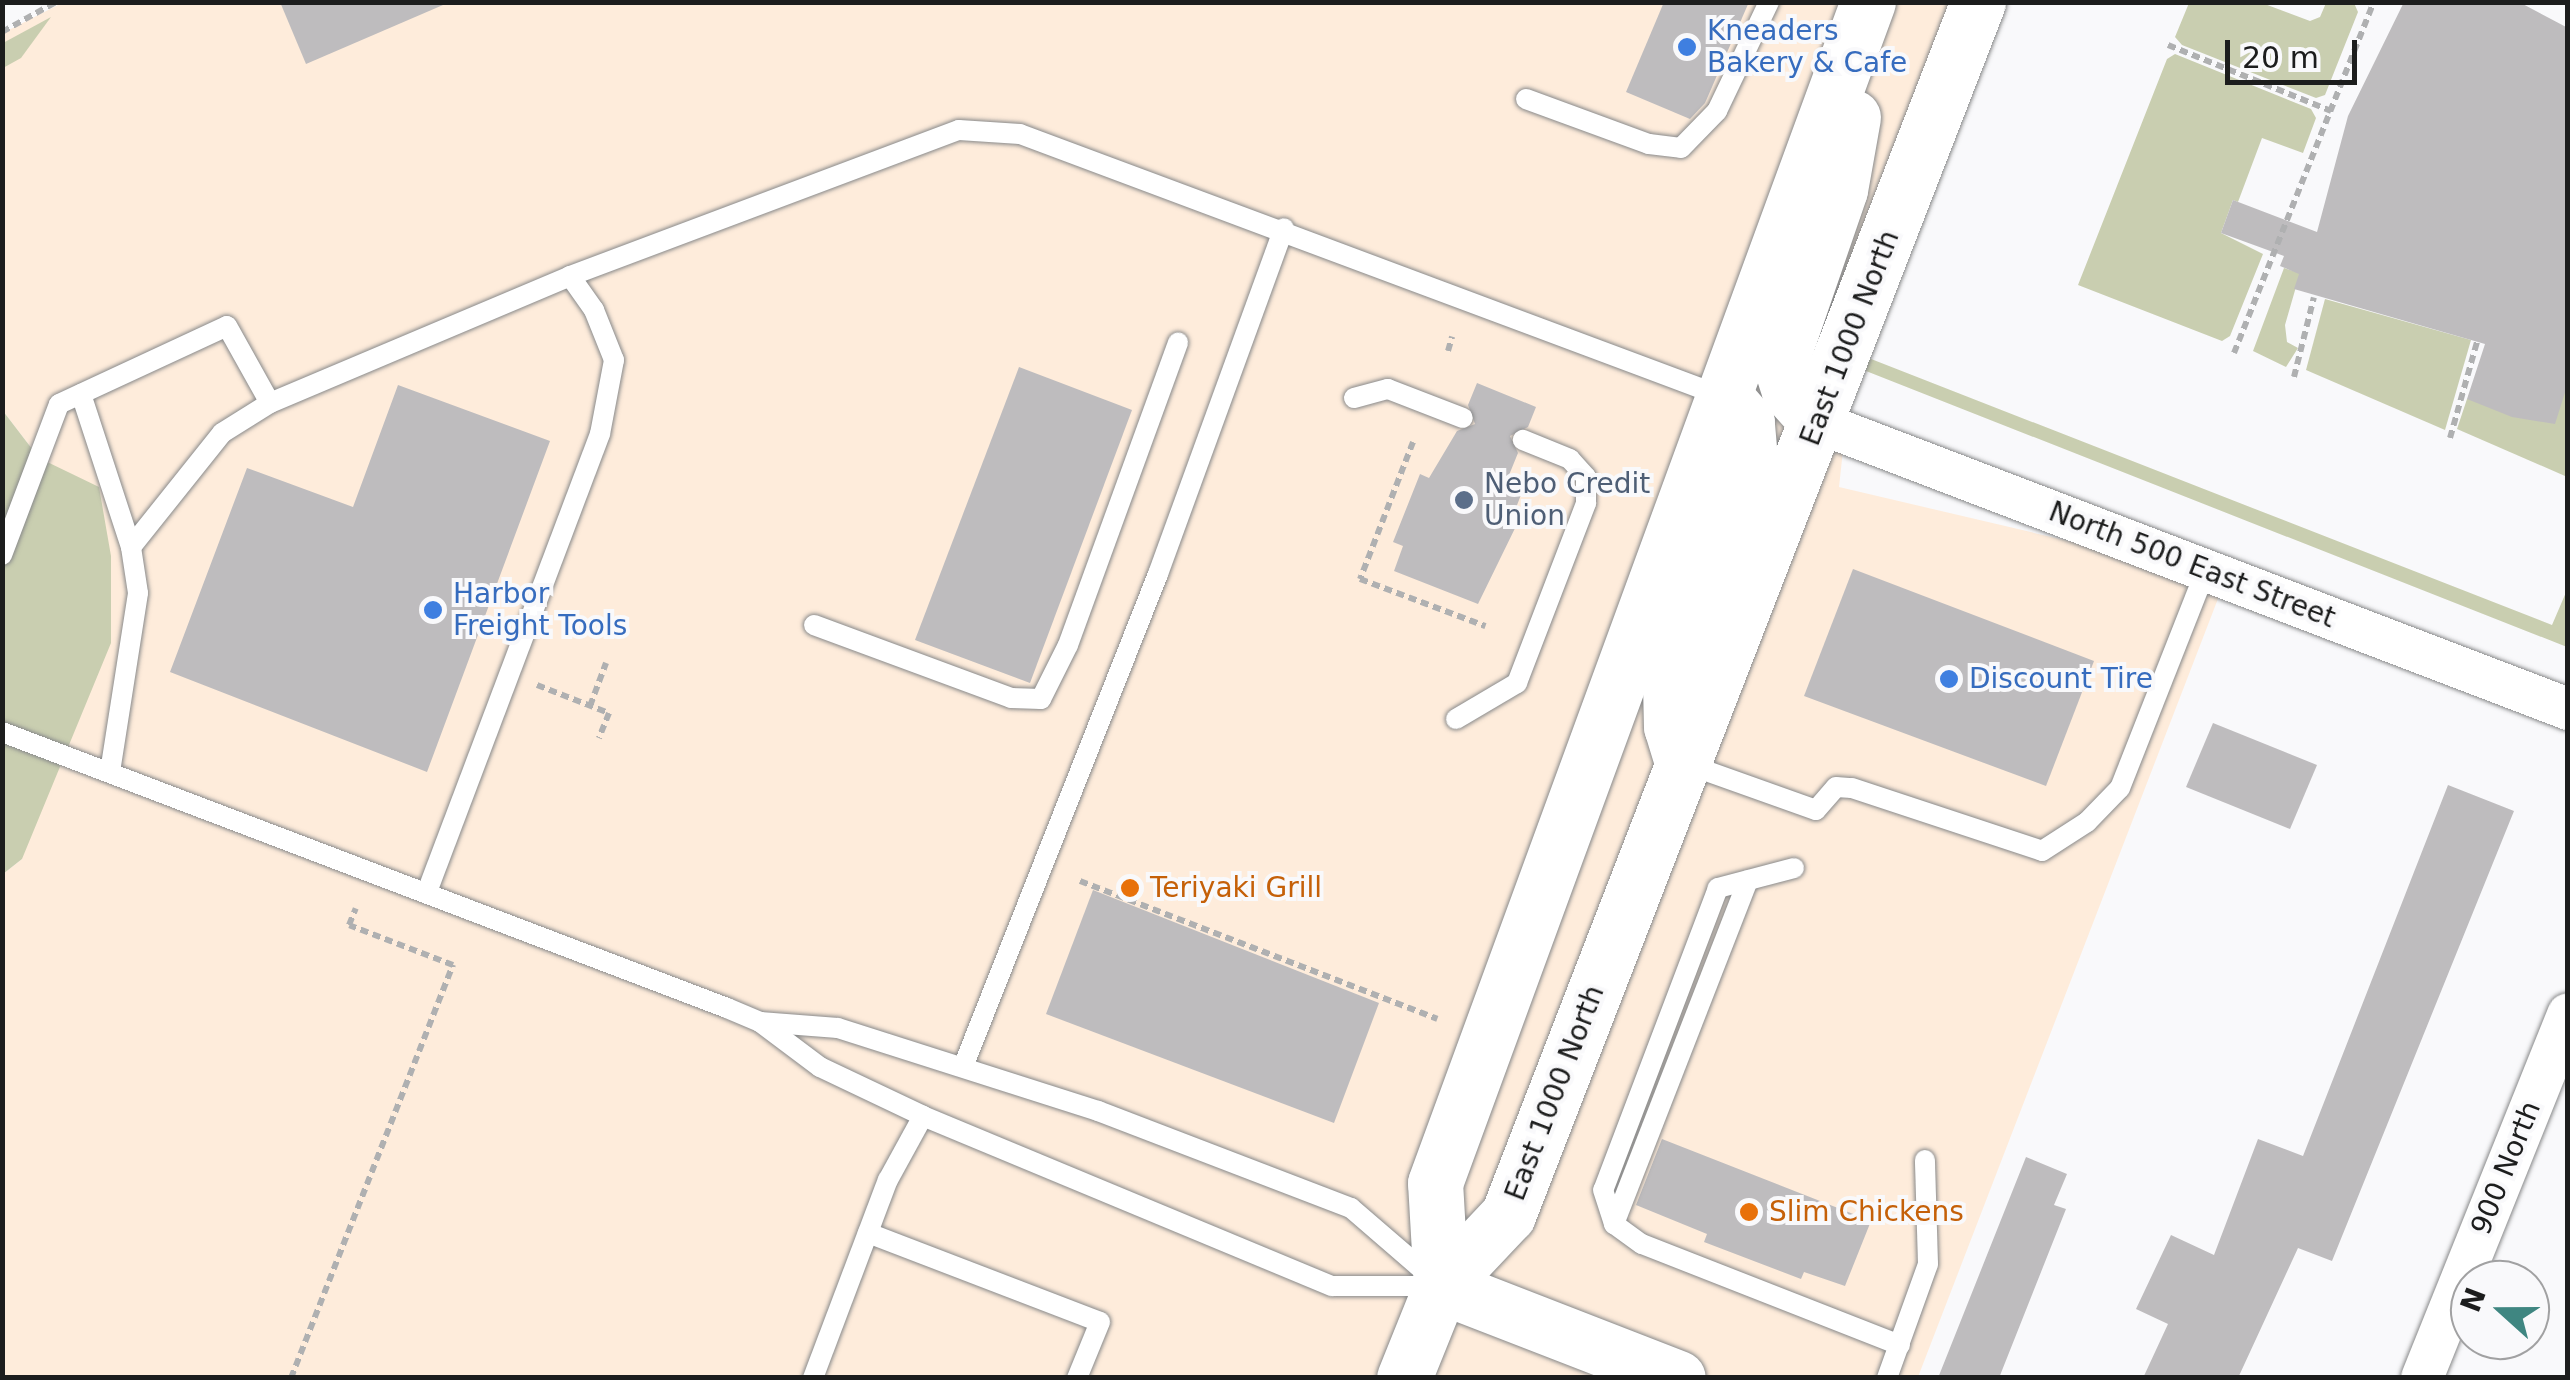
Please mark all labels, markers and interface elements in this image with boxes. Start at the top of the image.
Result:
place label: Kneaders Bakery & Cafe [1707,14,1907,80]
scale bar [2230,20,2362,82]
marker: Kneaders Bakery & Cafe [1676,36,1698,58]
text: 20 m [2242,40,2319,75]
street label: East 1000 North [1794,226,1906,450]
place label: Nebo Credit Union [1484,467,1650,533]
marker: Nebo Credit Union [1453,489,1475,511]
street label: North 500 East Street [2044,495,2340,635]
place label: Harbor Freight Tools [453,577,627,643]
marker: Harbor Freight Tools [422,599,444,621]
place label: Discount Tire [1969,662,2153,696]
marker: Discount Tire [1938,668,1960,690]
place label: Teriyaki Grill [1150,871,1322,905]
marker: Teriyaki Grill [1119,877,1141,899]
street label: East 1000 North [1499,981,1611,1205]
street label: 900 North [2464,1096,2548,1240]
place label: Slim Chickens [1769,1195,1964,1229]
marker: Slim Chickens [1738,1201,1760,1223]
north arrow [2450,1260,2550,1360]
text: N [2454,1283,2493,1317]

